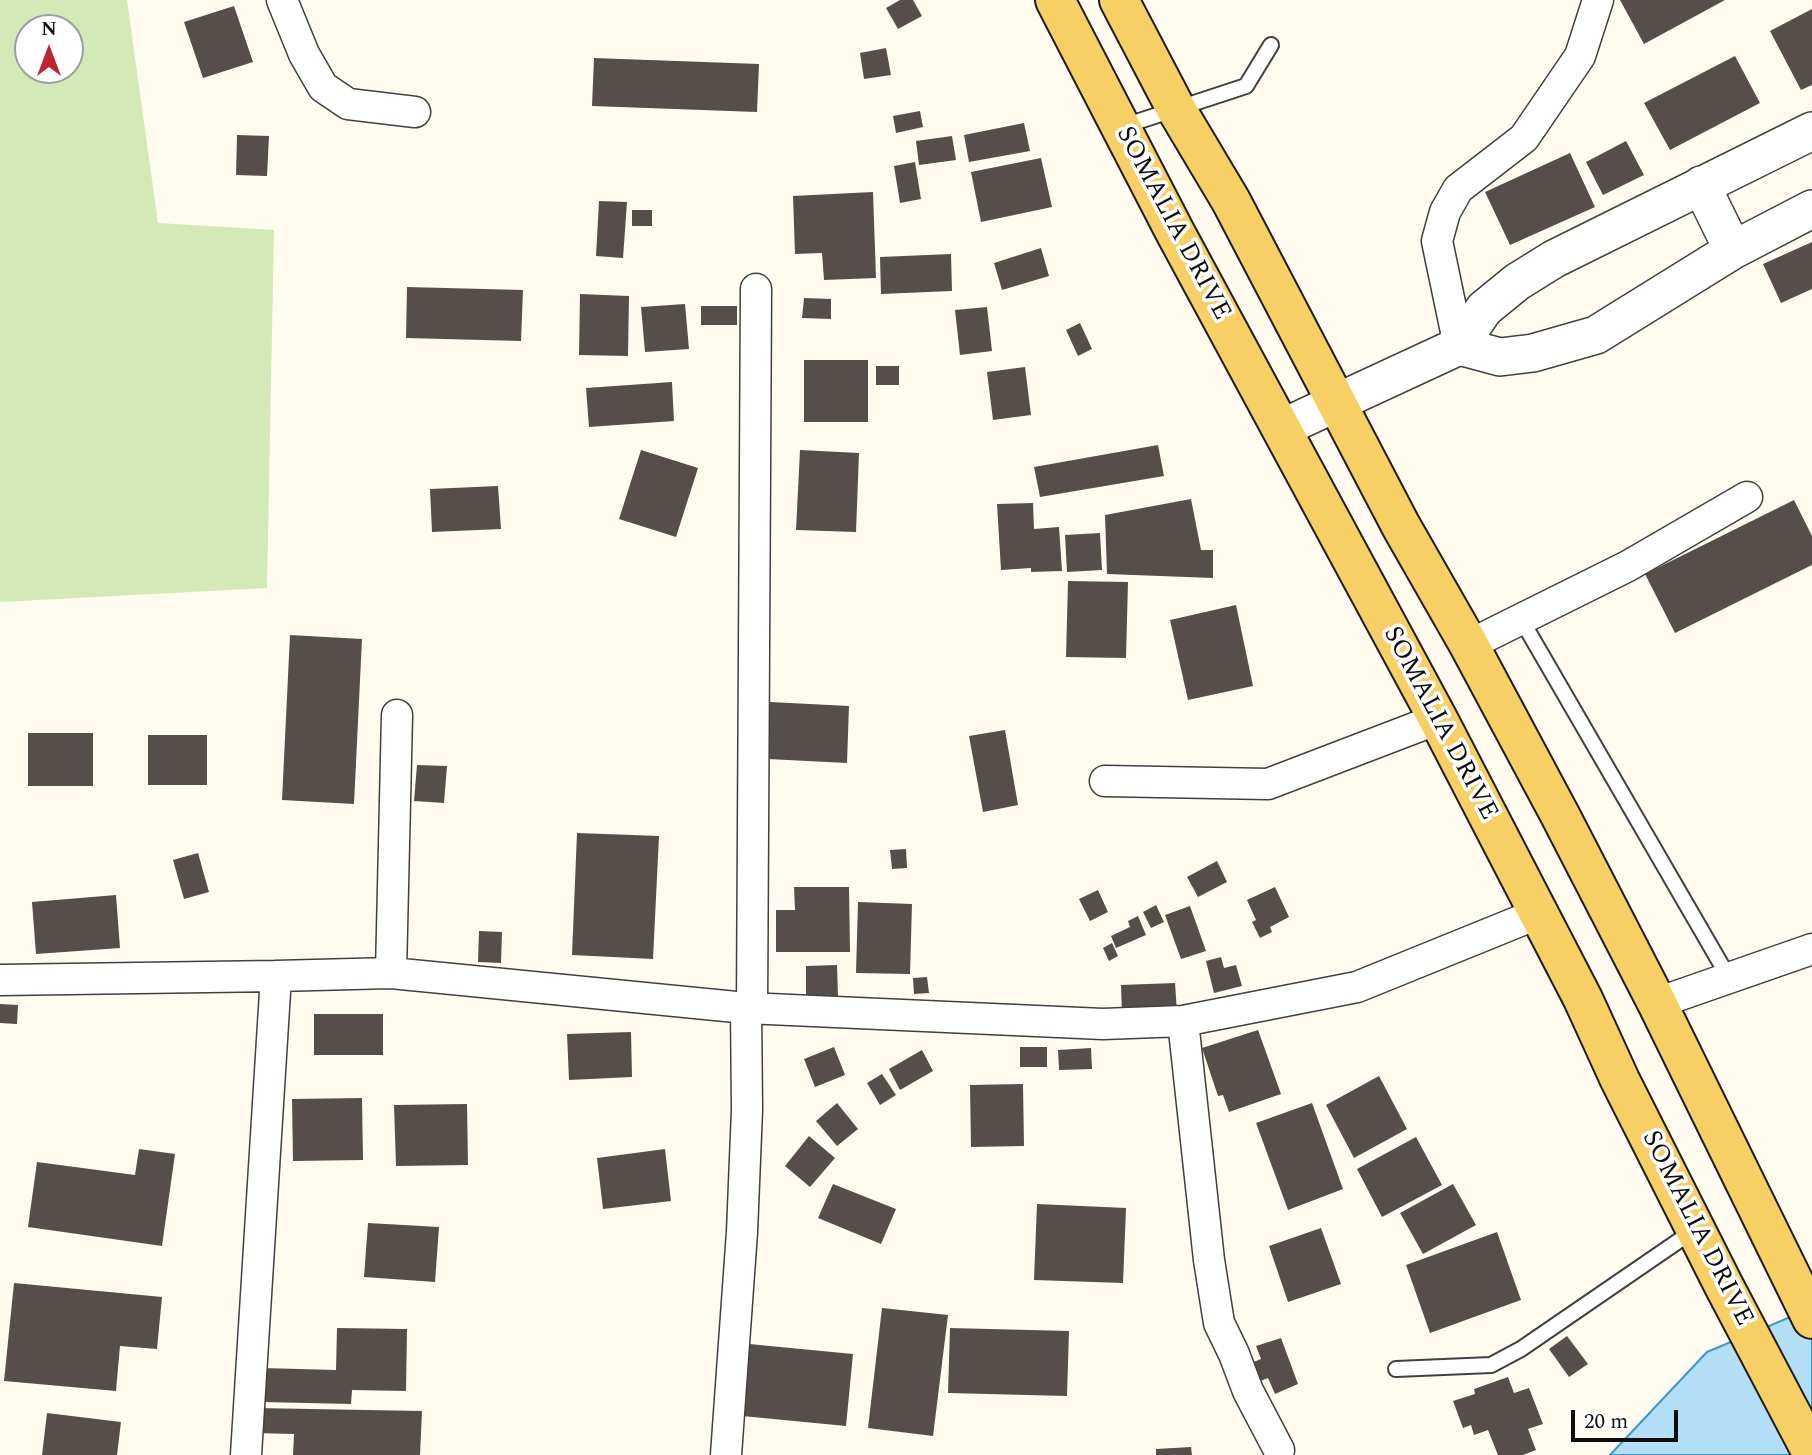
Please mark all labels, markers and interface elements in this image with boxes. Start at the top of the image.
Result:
north arrow [14,14,84,84]
text: N [41,15,57,44]
street label: SOMALIA DRIVE [1108,122,1236,326]
street label: SOMALIA DRIVE [1375,622,1503,826]
street label: SOMALIA DRIVE [1633,1126,1759,1332]
scale bar [1574,1396,1681,1440]
text: 20 m [1584,1406,1628,1438]

